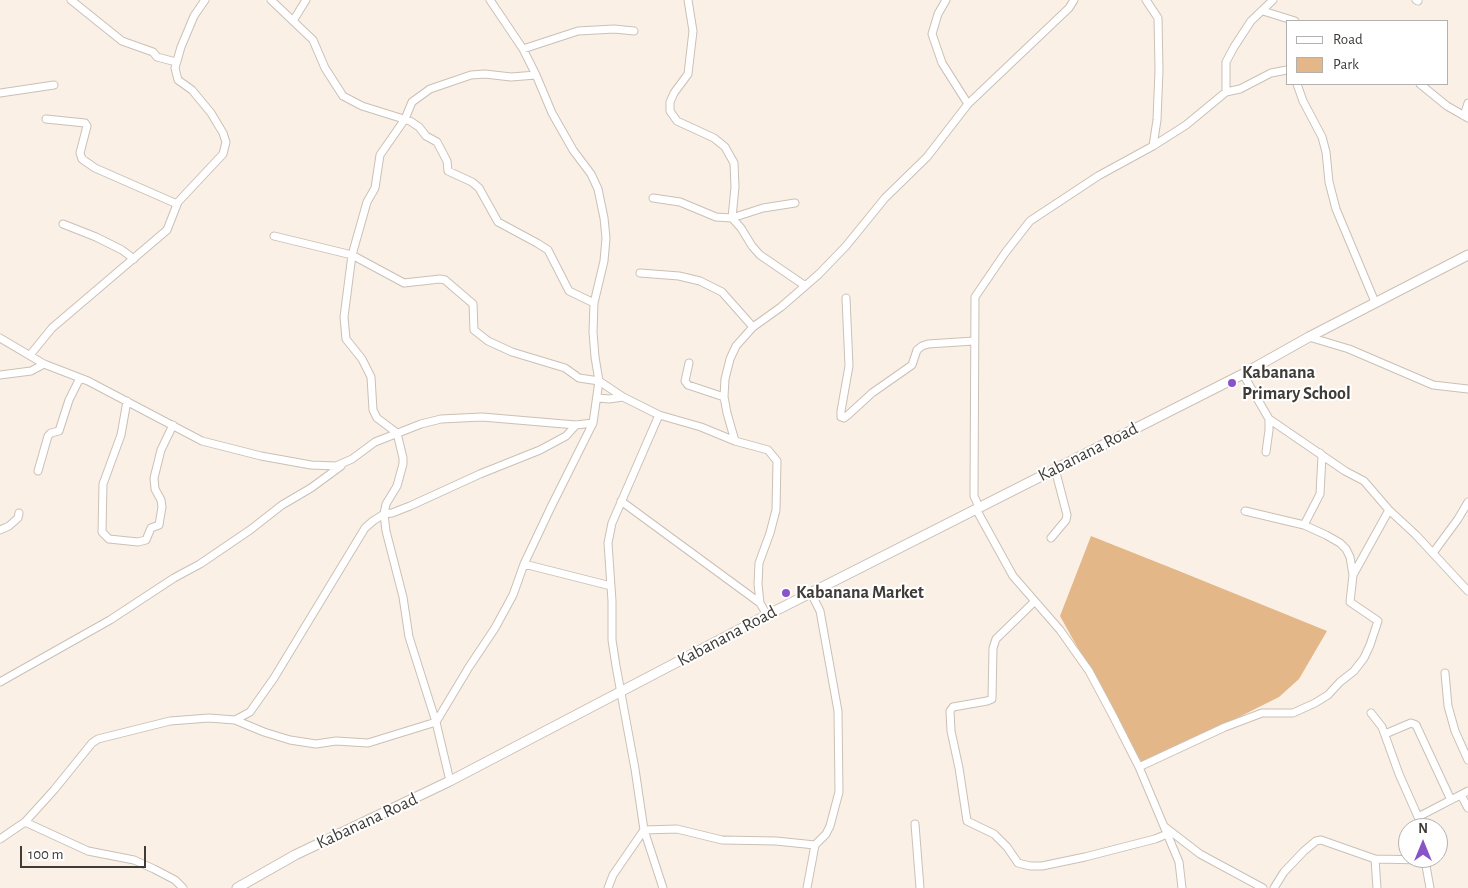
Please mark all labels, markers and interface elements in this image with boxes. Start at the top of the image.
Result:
legend [1286,20,1448,85]
text: Road [1333,32,1363,47]
text: Park [1333,57,1359,72]
place label: Kabanana Primary School [1242,362,1351,404]
marker: Kabanana Primary School [1226,377,1238,389]
street label: Kabanana Road [1034,418,1142,486]
place label: Kabanana Market [796,582,924,604]
marker: Kabanana Market [780,587,792,599]
street label: Kabanana Road [674,601,780,671]
street label: Kabanana Road [313,788,421,854]
north arrow [1398,818,1448,868]
text: N [1418,822,1428,836]
scale bar [22,836,149,868]
text: 100 m [28,847,63,862]

